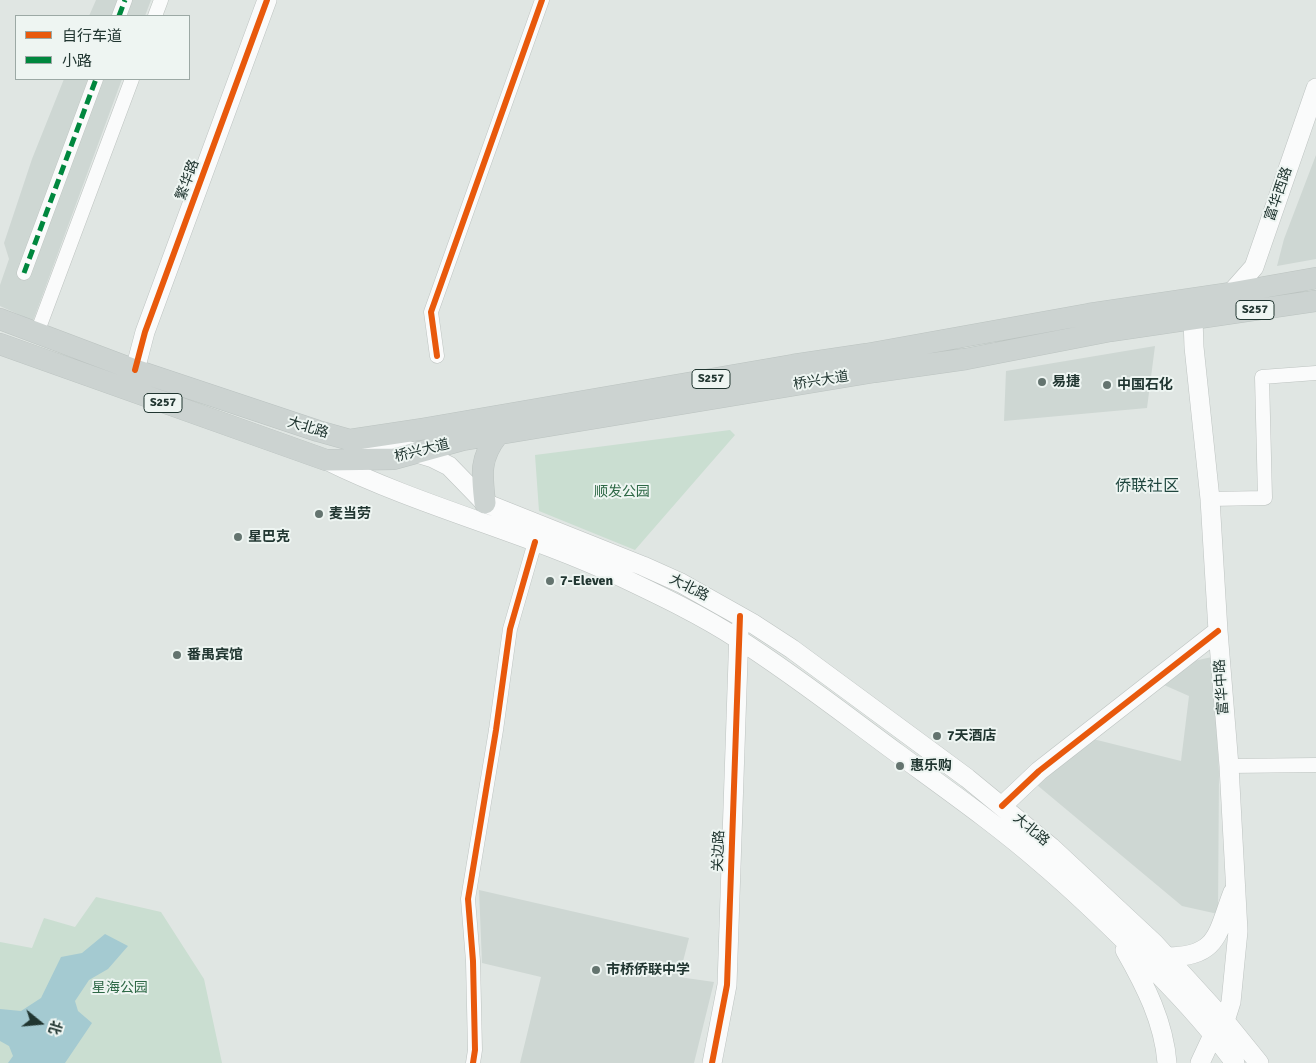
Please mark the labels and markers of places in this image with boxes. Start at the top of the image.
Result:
place label: 易捷 [1052,374,1080,390]
marker: 易捷 [1036,376,1048,388]
place label: 中国石化 [1117,377,1173,393]
marker: 中国石化 [1101,379,1113,391]
place label: 麦当劳 [329,506,371,522]
marker: 麦当劳 [313,508,325,520]
place label: 星巴克 [248,529,290,545]
marker: 星巴克 [232,531,244,543]
place label: 7-Eleven [560,573,613,589]
marker: 7-Eleven [544,575,556,587]
place label: 番禺宾馆 [187,647,243,663]
marker: 番禺宾馆 [171,649,183,661]
place label: 7天酒店 [947,728,997,744]
marker: 7天酒店 [931,730,943,742]
place label: 惠乐购 [910,758,952,774]
marker: 惠乐购 [894,760,906,772]
place label: 市桥侨联中学 [606,962,690,978]
marker: 市桥侨联中学 [590,964,602,976]

